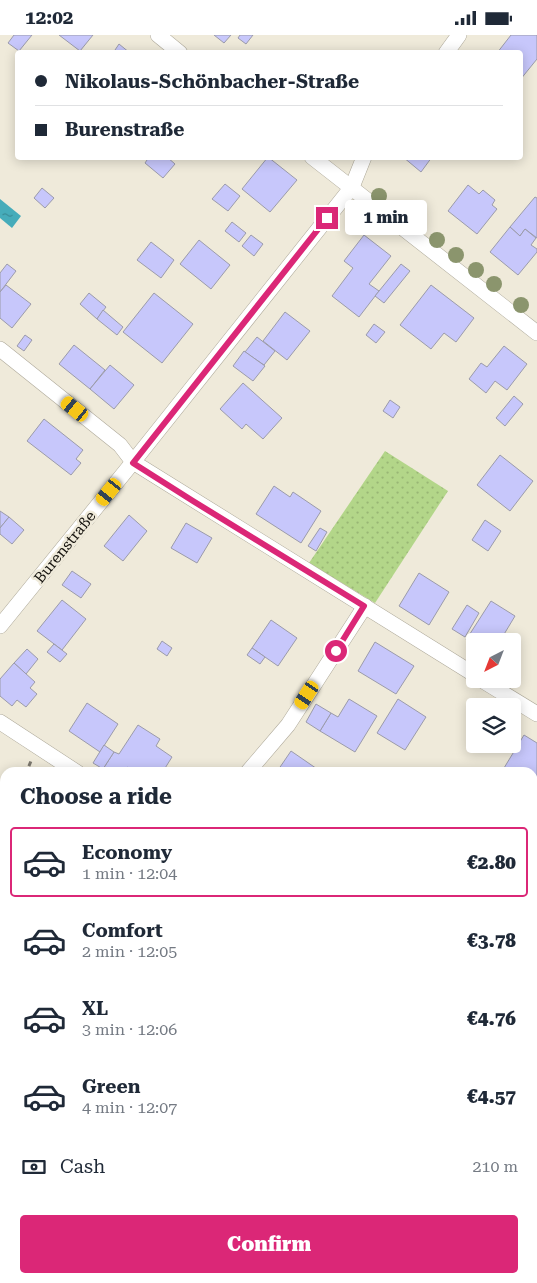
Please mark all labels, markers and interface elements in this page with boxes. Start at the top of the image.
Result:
text: 12:02 [25,6,74,29]
text: Nikolaus-Schönbacher-Straße [65,70,359,93]
text: Burenstraße [65,118,184,141]
callout: 1 min [344,201,427,235]
route end [316,207,338,229]
text: 1 min [364,208,408,227]
car [58,394,91,424]
car [93,476,124,508]
street label: Burenstraße [30,507,100,587]
north arrow [466,633,521,687]
map controls [466,633,521,753]
route start [325,640,347,662]
car [292,678,321,712]
button: layers [466,698,521,753]
text: Choose a ride [20,784,172,809]
icon: car [22,840,67,885]
text: Economy [82,841,172,864]
text: €2.80 [467,851,516,874]
text: 1 min · 12:04 [82,864,177,883]
icon: car [22,918,67,963]
text: Comfort [82,919,163,942]
text: €3.78 [467,929,516,952]
text: 2 min · 12:05 [82,942,177,961]
icon: car [22,996,67,1041]
text: XL [82,997,108,1020]
text: €4.76 [467,1007,516,1030]
text: 3 min · 12:06 [82,1020,177,1039]
icon: car [22,1074,67,1119]
text: Green [82,1075,140,1098]
text: €4.57 [467,1085,516,1108]
text: 4 min · 12:07 [82,1098,177,1117]
icon: cash [20,1153,48,1181]
text: Cash [60,1155,105,1178]
text: 210 m [472,1157,518,1176]
button: Confirm [20,1215,518,1273]

